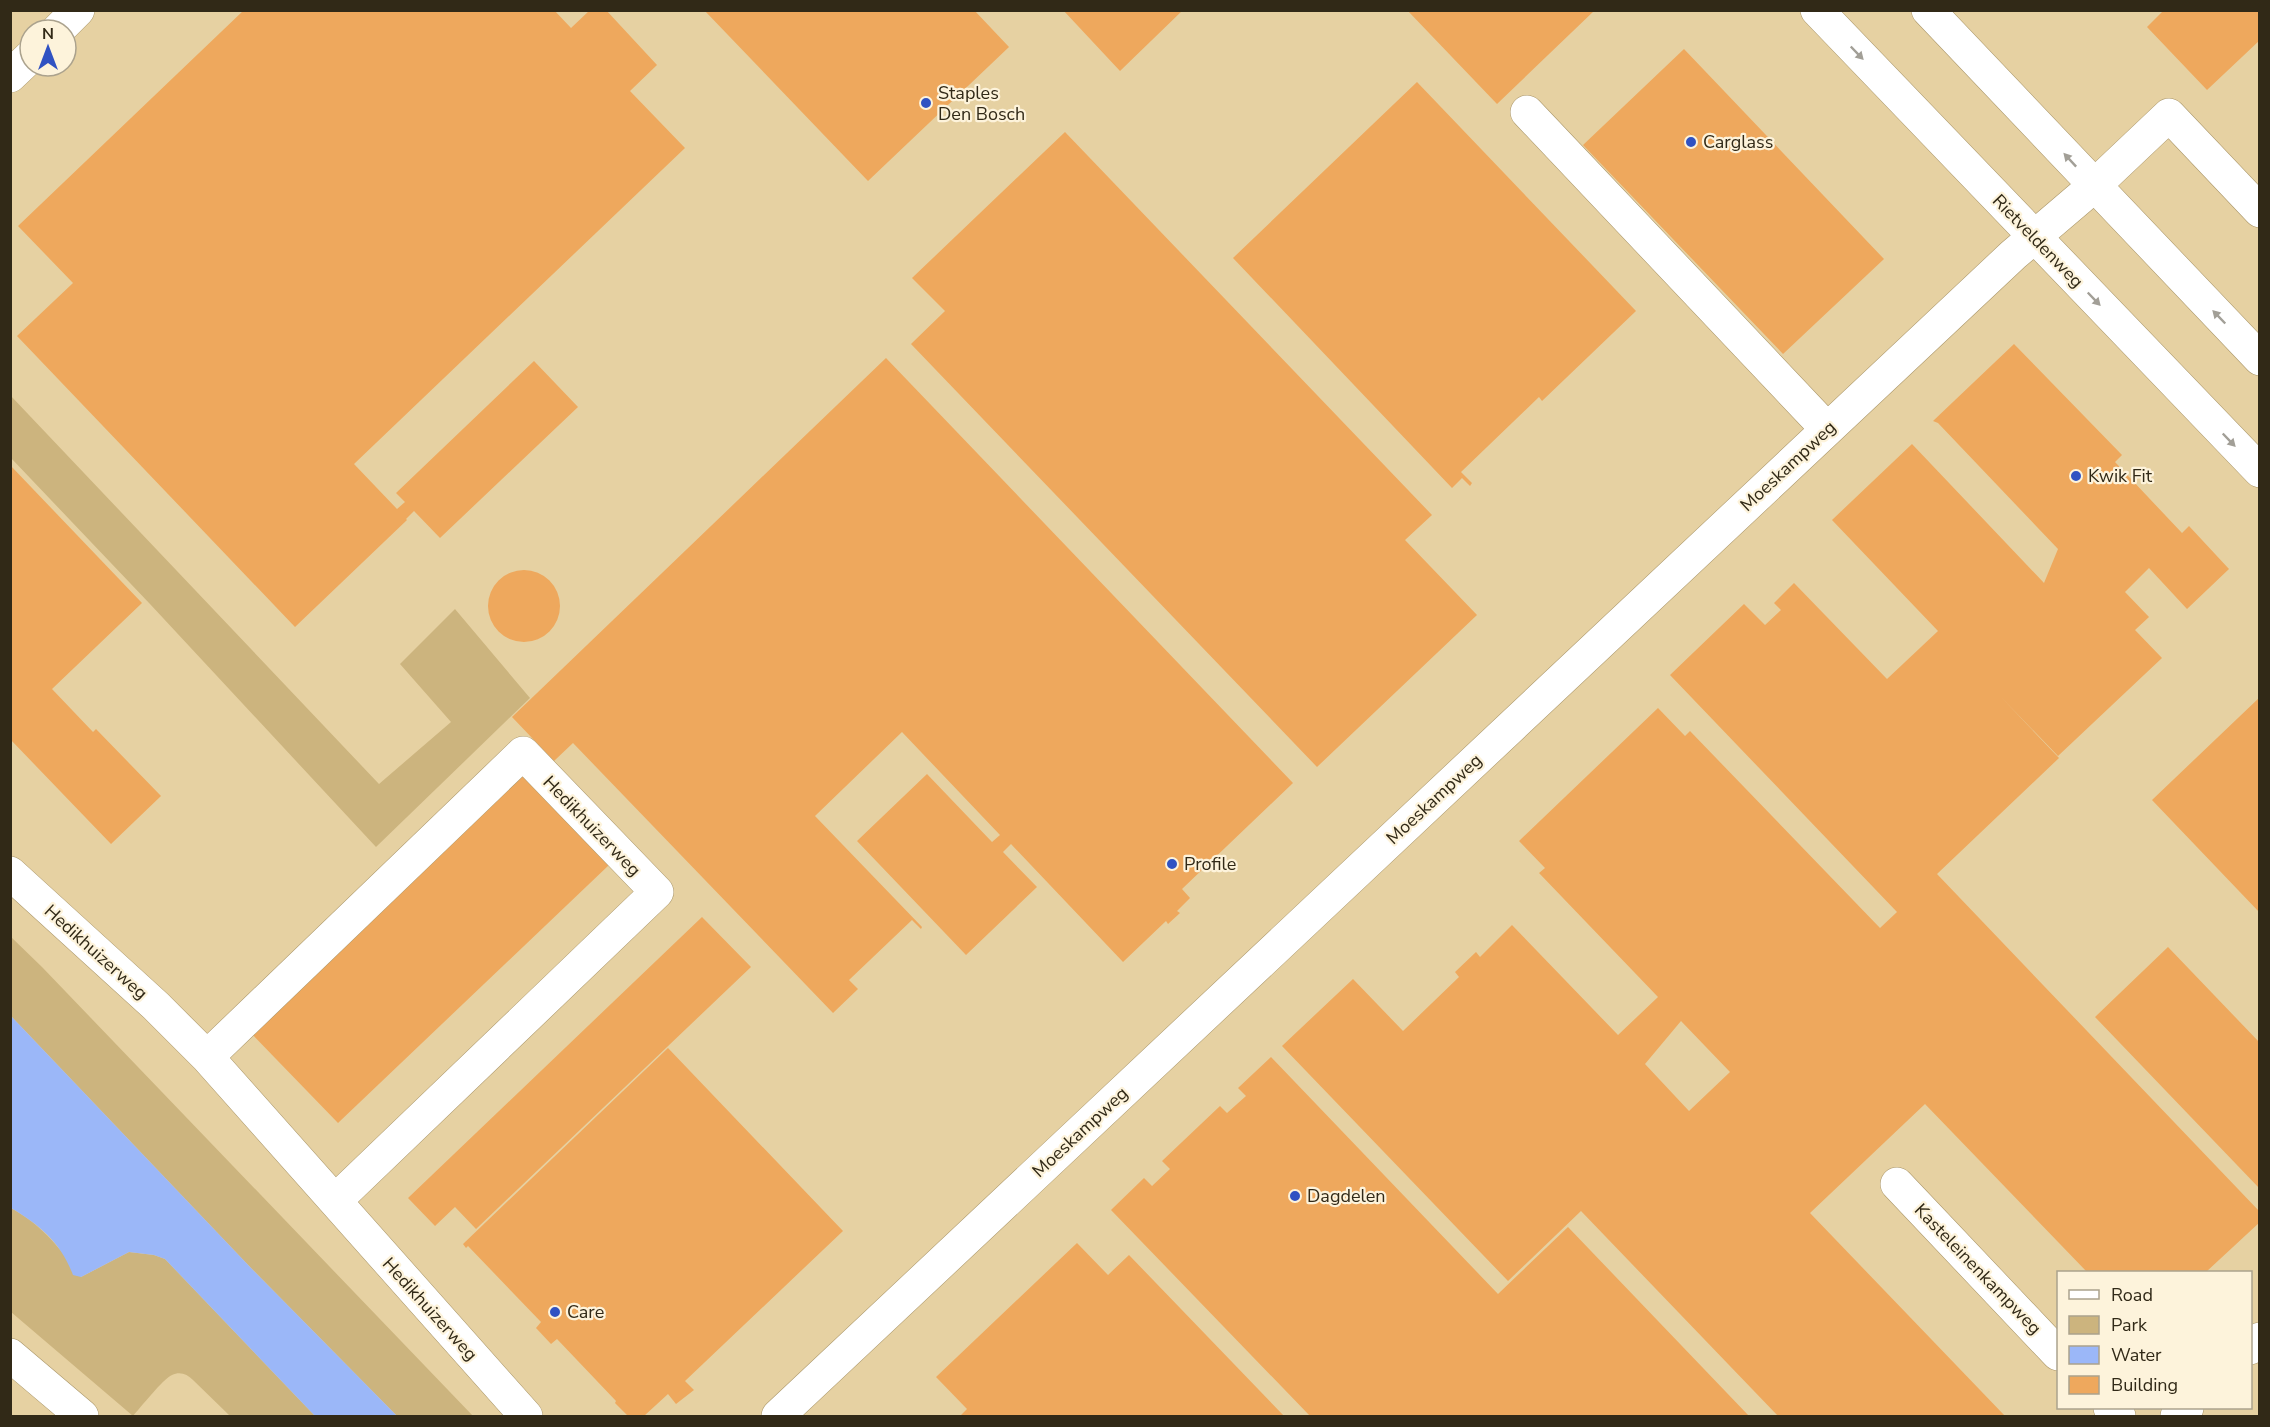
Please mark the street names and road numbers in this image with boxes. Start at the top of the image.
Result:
street label: Rietveldenweg [1987,189,2089,293]
street label: Moeskampweg [1735,415,1841,517]
street label: Moeskampweg [1381,748,1487,850]
street label: Hedikhuizerweg [538,770,646,882]
street label: Hedikhuizerweg [39,899,153,1005]
street label: Moeskampweg [1027,1081,1133,1183]
street label: Kasteleinenkampweg [1909,1198,2047,1340]
street label: Hedikhuizerweg [377,1252,483,1366]

